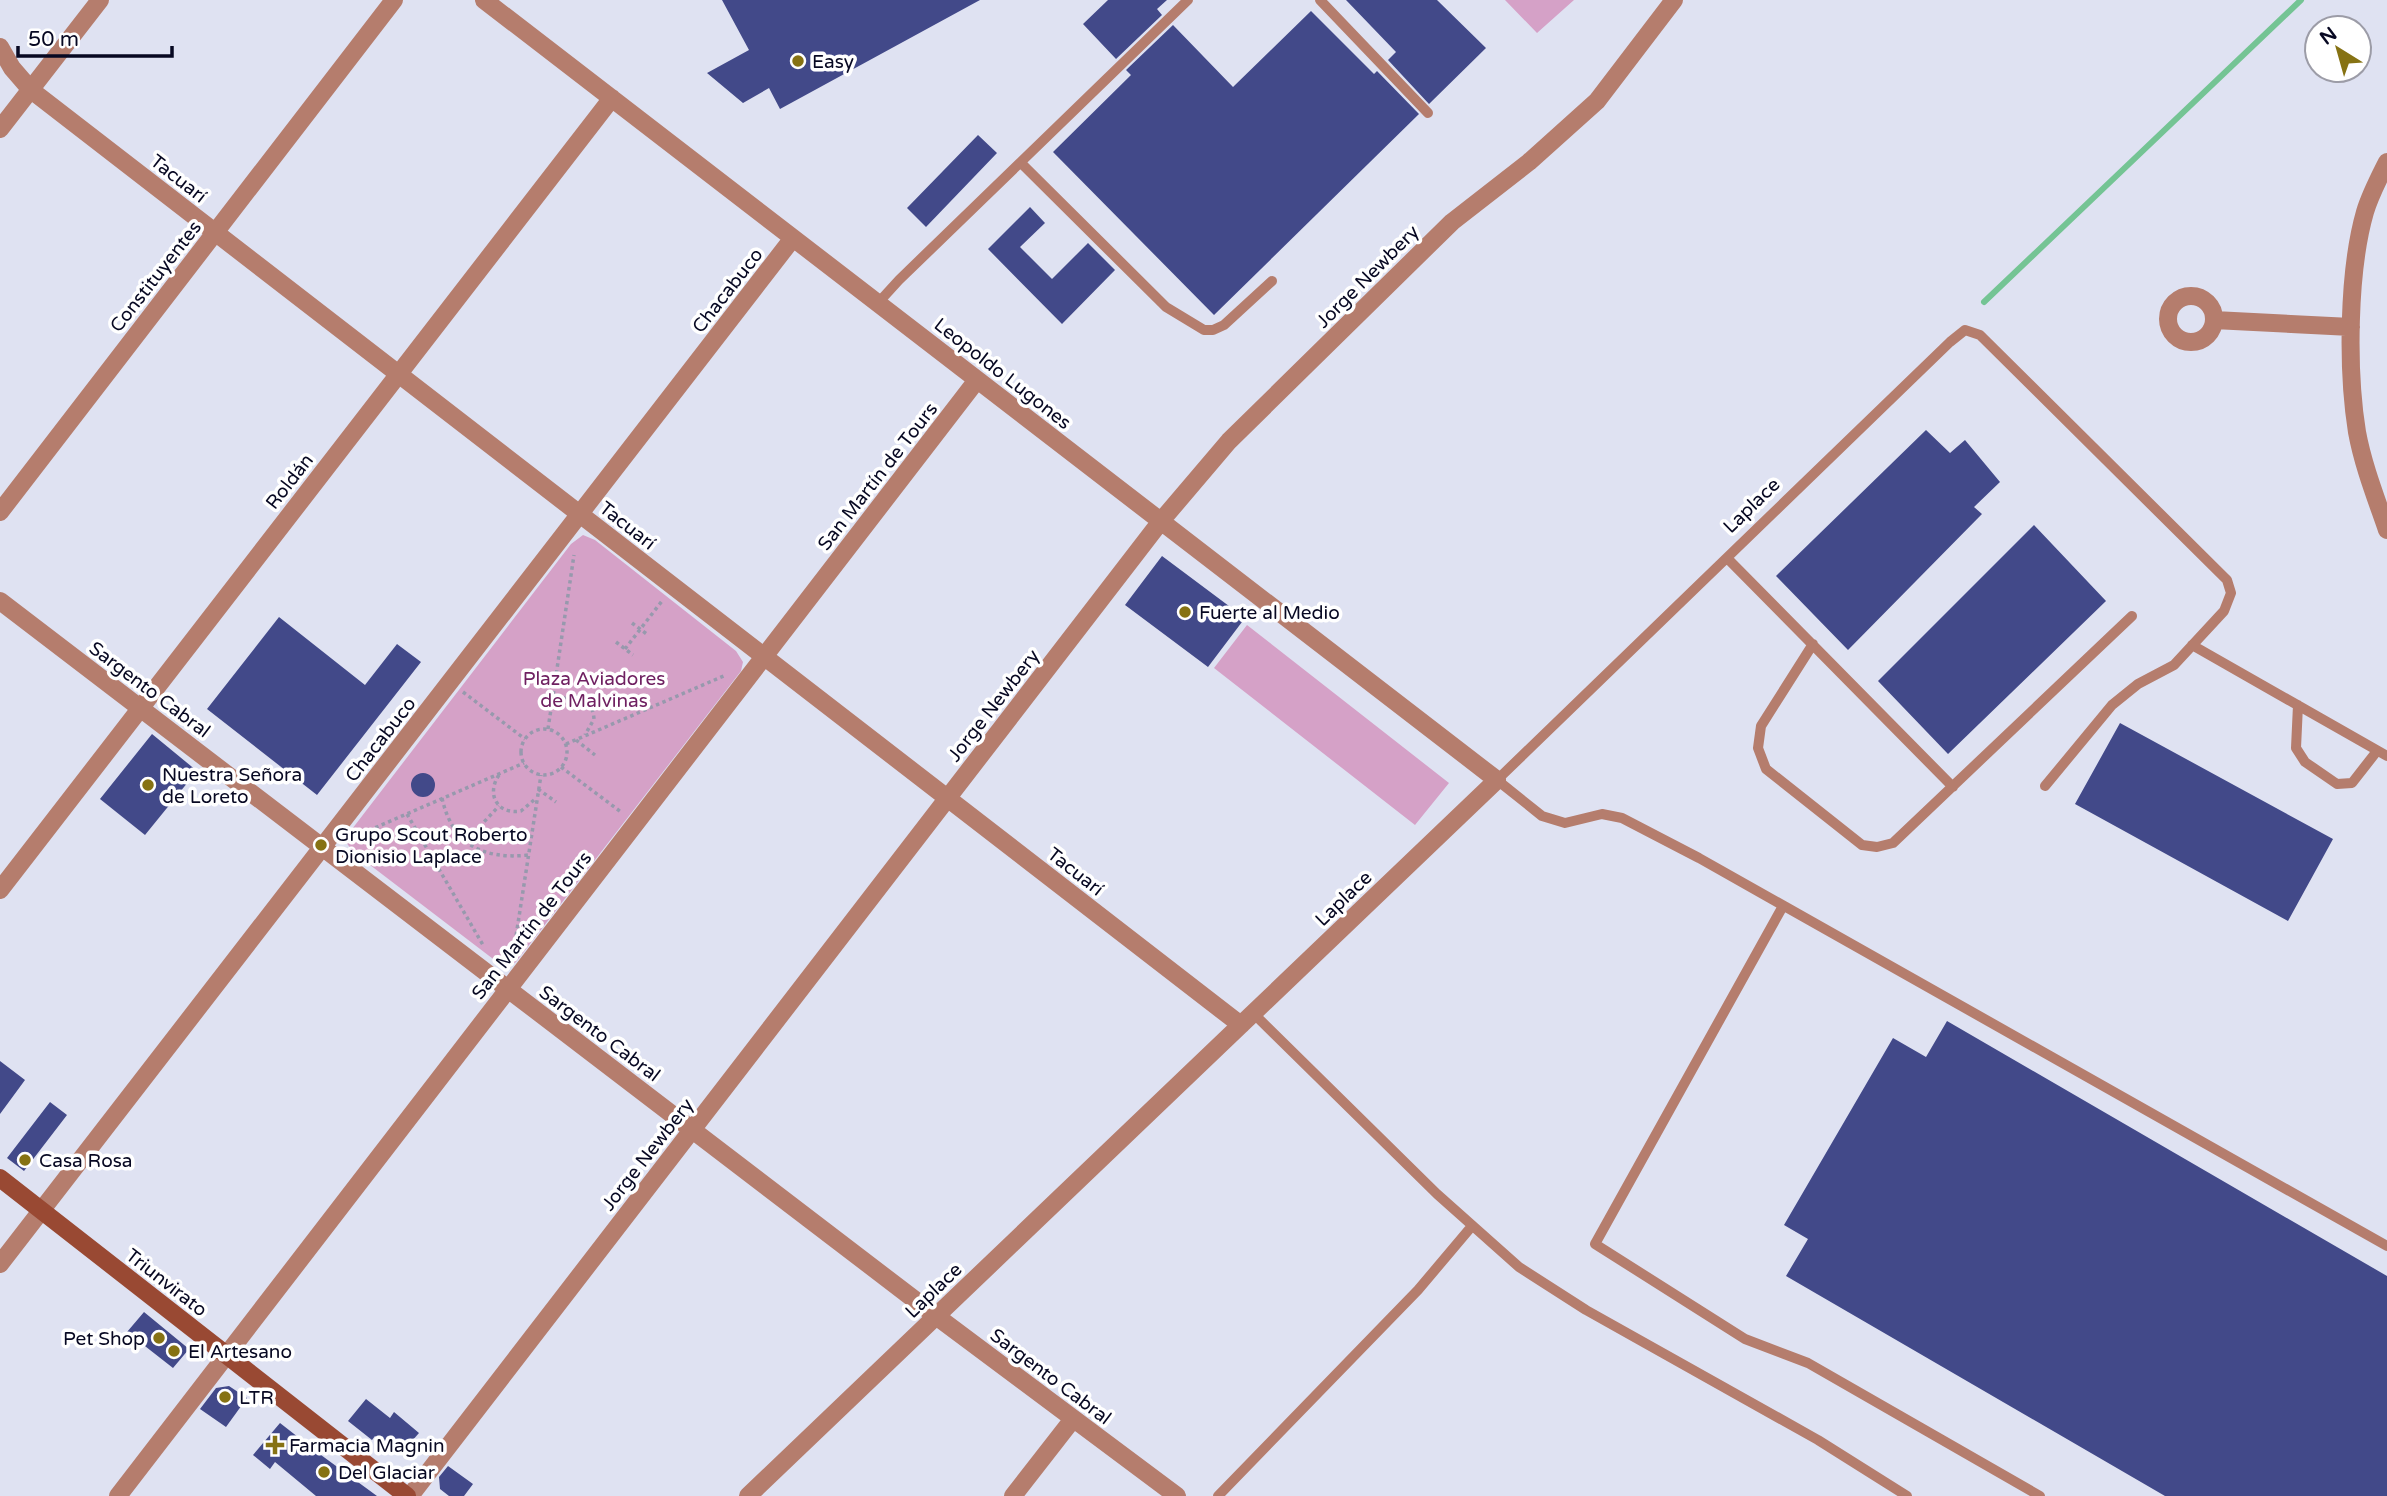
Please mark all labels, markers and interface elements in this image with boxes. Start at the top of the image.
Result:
scale bar [18,14,172,58]
north arrow [2303,14,2373,84]
text: N [2316,23,2341,50]
text: 50 m [28,27,79,52]
place label: Easy [812,51,854,73]
marker: Easy [790,53,806,69]
street label: Tacuarí [146,150,211,208]
street label: Constituyentes [106,217,206,337]
street label: Jorge Newbery [1312,221,1424,333]
street label: Chacabuco [688,244,768,337]
street label: Leopoldo Lugones [930,314,1075,434]
street label: San Martín de Tours [813,398,942,555]
street label: Roldán [261,450,318,514]
street label: Laplace [1719,474,1784,538]
street label: Tacuarí [595,497,660,555]
place label: Fuerte al Medio [1199,602,1340,624]
marker: Fuerte al Medio [1177,604,1193,620]
street label: Sargento Cabral [85,637,214,742]
street label: Jorge Newbery [943,645,1044,766]
park label: Plaza Aviadores de Malvinas [523,668,665,712]
street label: Chacabuco [341,693,421,786]
place label: Nuestra Señora de Loreto [162,764,302,808]
marker: Nuestra Señora de Loreto [140,777,156,793]
place label: Grupo Scout Roberto Dionisio Laplace [335,824,528,868]
marker: Grupo Scout Roberto Dionisio Laplace [313,837,329,853]
street label: Tacuarí [1043,843,1108,901]
street label: San Martín de Tours [467,847,596,1004]
street label: Laplace [1311,867,1376,931]
street label: Sargento Cabral [535,981,664,1086]
street label: Jorge Newbery [597,1094,698,1215]
place label: Casa Rosa [39,1150,133,1172]
marker: Casa Rosa [17,1152,33,1168]
street label: Triunvirato [122,1244,211,1321]
street label: Laplace [901,1259,966,1323]
street label: Sargento Cabral [986,1324,1115,1429]
place label: Pet Shop [63,1328,145,1350]
marker: Pet Shop [151,1330,167,1346]
place label: El Artesano [188,1341,292,1363]
marker: El Artesano [166,1343,182,1359]
place label: LTR [239,1387,274,1409]
marker: LTR [217,1389,233,1405]
place label: Farmacia Magnin [289,1435,445,1457]
marker: Farmacia Magnin [267,1437,283,1453]
place label: Del Glaciar [338,1462,436,1484]
marker: Del Glaciar [316,1464,332,1480]

